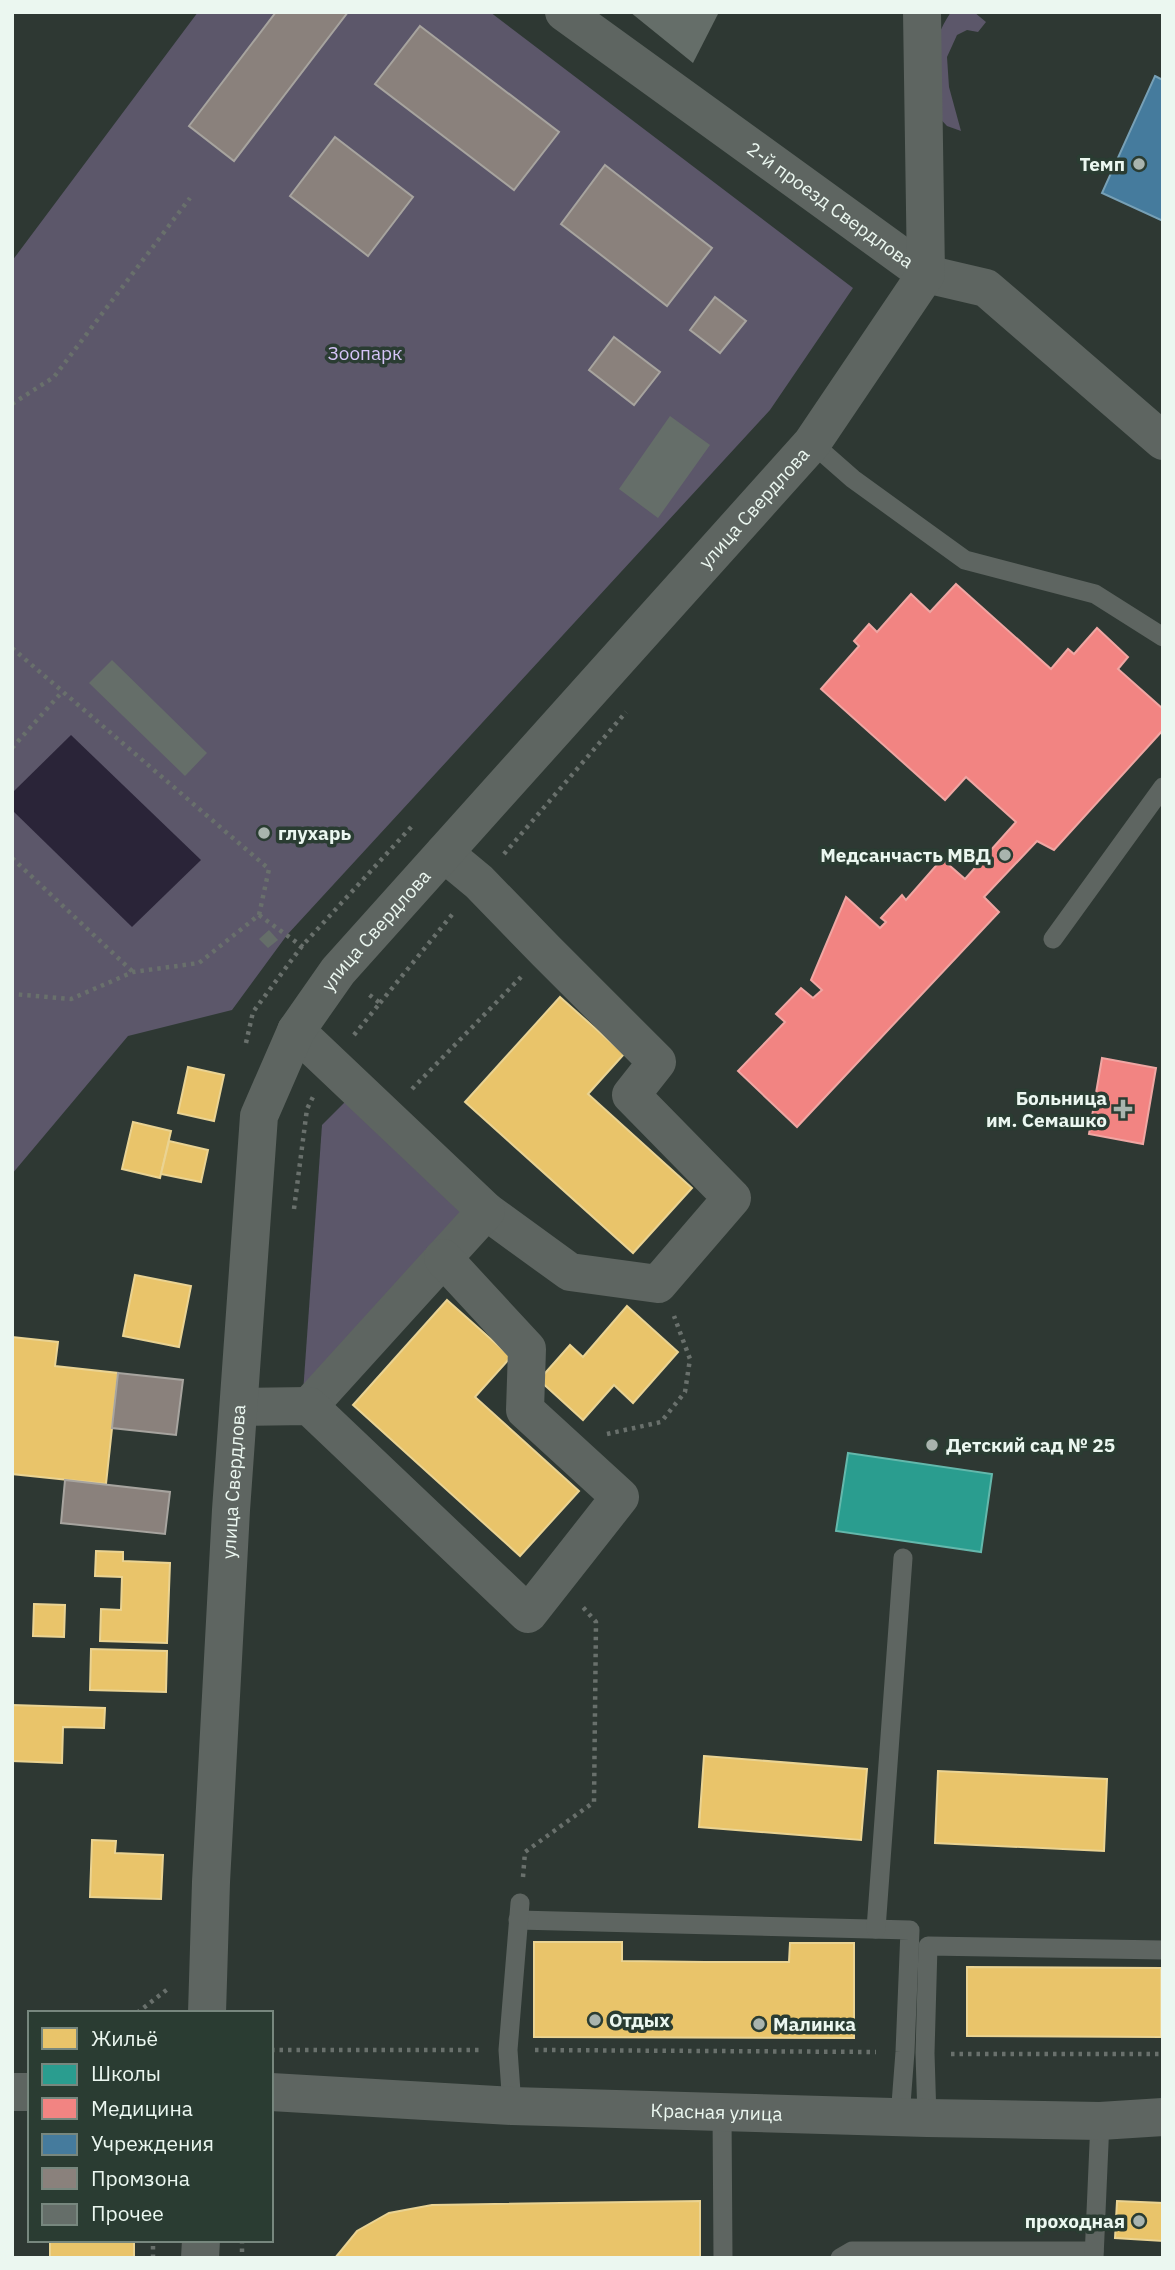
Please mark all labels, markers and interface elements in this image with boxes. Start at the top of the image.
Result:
street label: 2-й проезд Свердлова [742,136,919,273]
place label: Темп [1080,152,1125,176]
marker: Темп [1131,156,1147,172]
park label: Зоопарк [327,341,403,365]
street label: улица Свердлова [693,442,814,573]
place label: глухарь [278,821,351,845]
marker: глухарь [256,825,272,841]
place label: Медсанчасть МВД [820,843,991,867]
marker: Медсанчасть МВД [997,847,1013,863]
street label: улица Свердлова [316,864,436,996]
place label: Больница им. Семашко [986,1086,1107,1132]
marker: Больница им. Семашко [1113,1099,1133,1119]
street label: улица Свердлова [216,1404,250,1559]
place label: Детский сад № 25 [946,1433,1115,1457]
marker: Детский сад № 25 [924,1437,940,1453]
place label: Отдых [609,2008,670,2032]
legend [28,2011,273,2242]
marker: Отдых [587,2012,603,2028]
place label: Малинка [773,2012,856,2036]
marker: Малинка [751,2016,767,2032]
text: Жильё [91,2024,158,2052]
text: Школы [91,2059,161,2087]
text: Медицина [91,2094,193,2122]
street label: Красная улица [650,2098,783,2126]
text: Учреждения [91,2129,214,2157]
text: Промзона [91,2164,190,2192]
text: Прочее [91,2199,164,2227]
place label: проходная [1025,2209,1125,2233]
marker: проходная [1131,2213,1147,2229]

